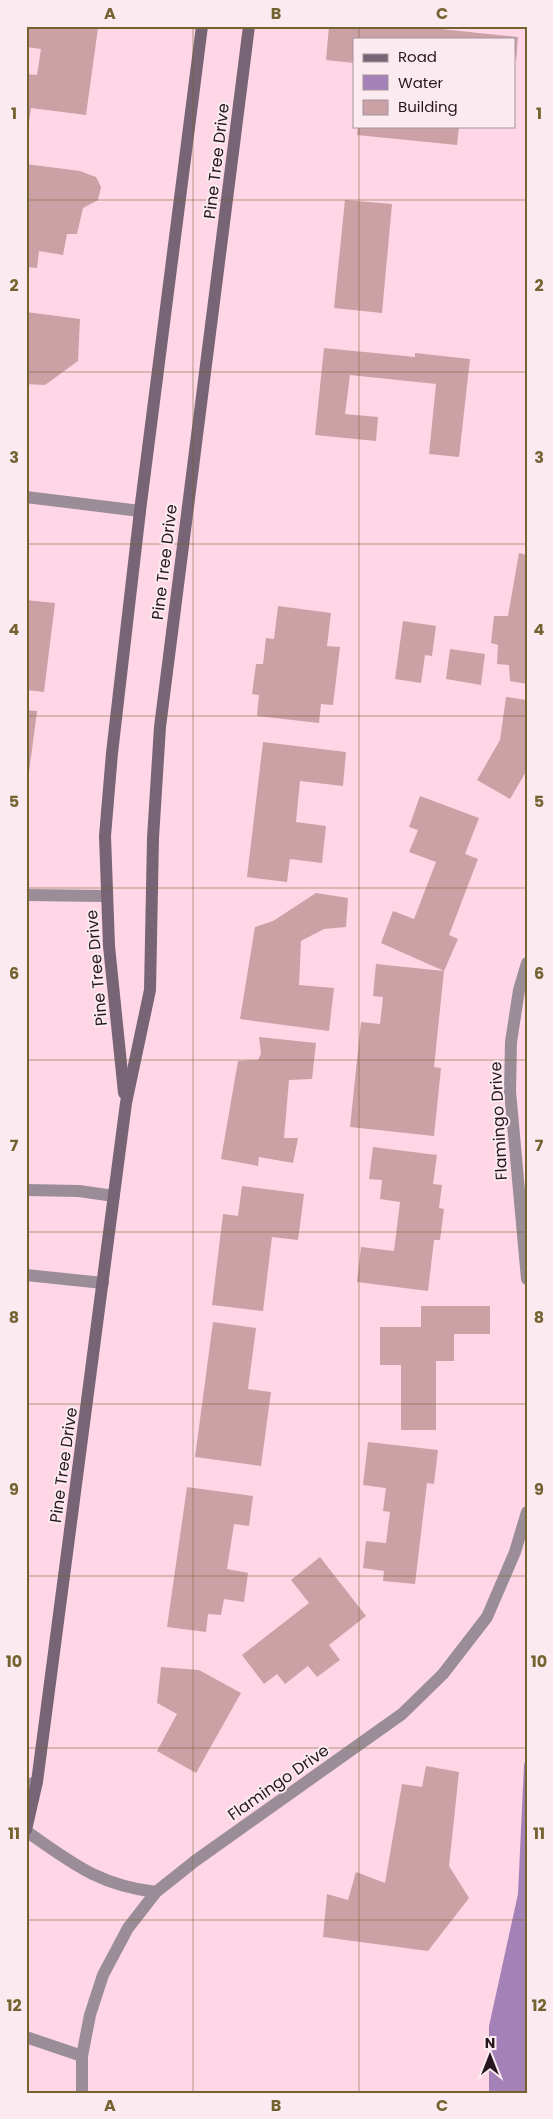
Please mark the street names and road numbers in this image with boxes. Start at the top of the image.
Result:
street label: Pine Tree Drive [198,102,235,220]
street label: Pine Tree Drive [146,503,183,621]
street label: Pine Tree Drive [80,909,113,1027]
street label: Flamingo Drive [484,1061,513,1181]
street label: Pine Tree Drive [44,1406,83,1524]
street label: Flamingo Drive [223,1739,334,1826]

